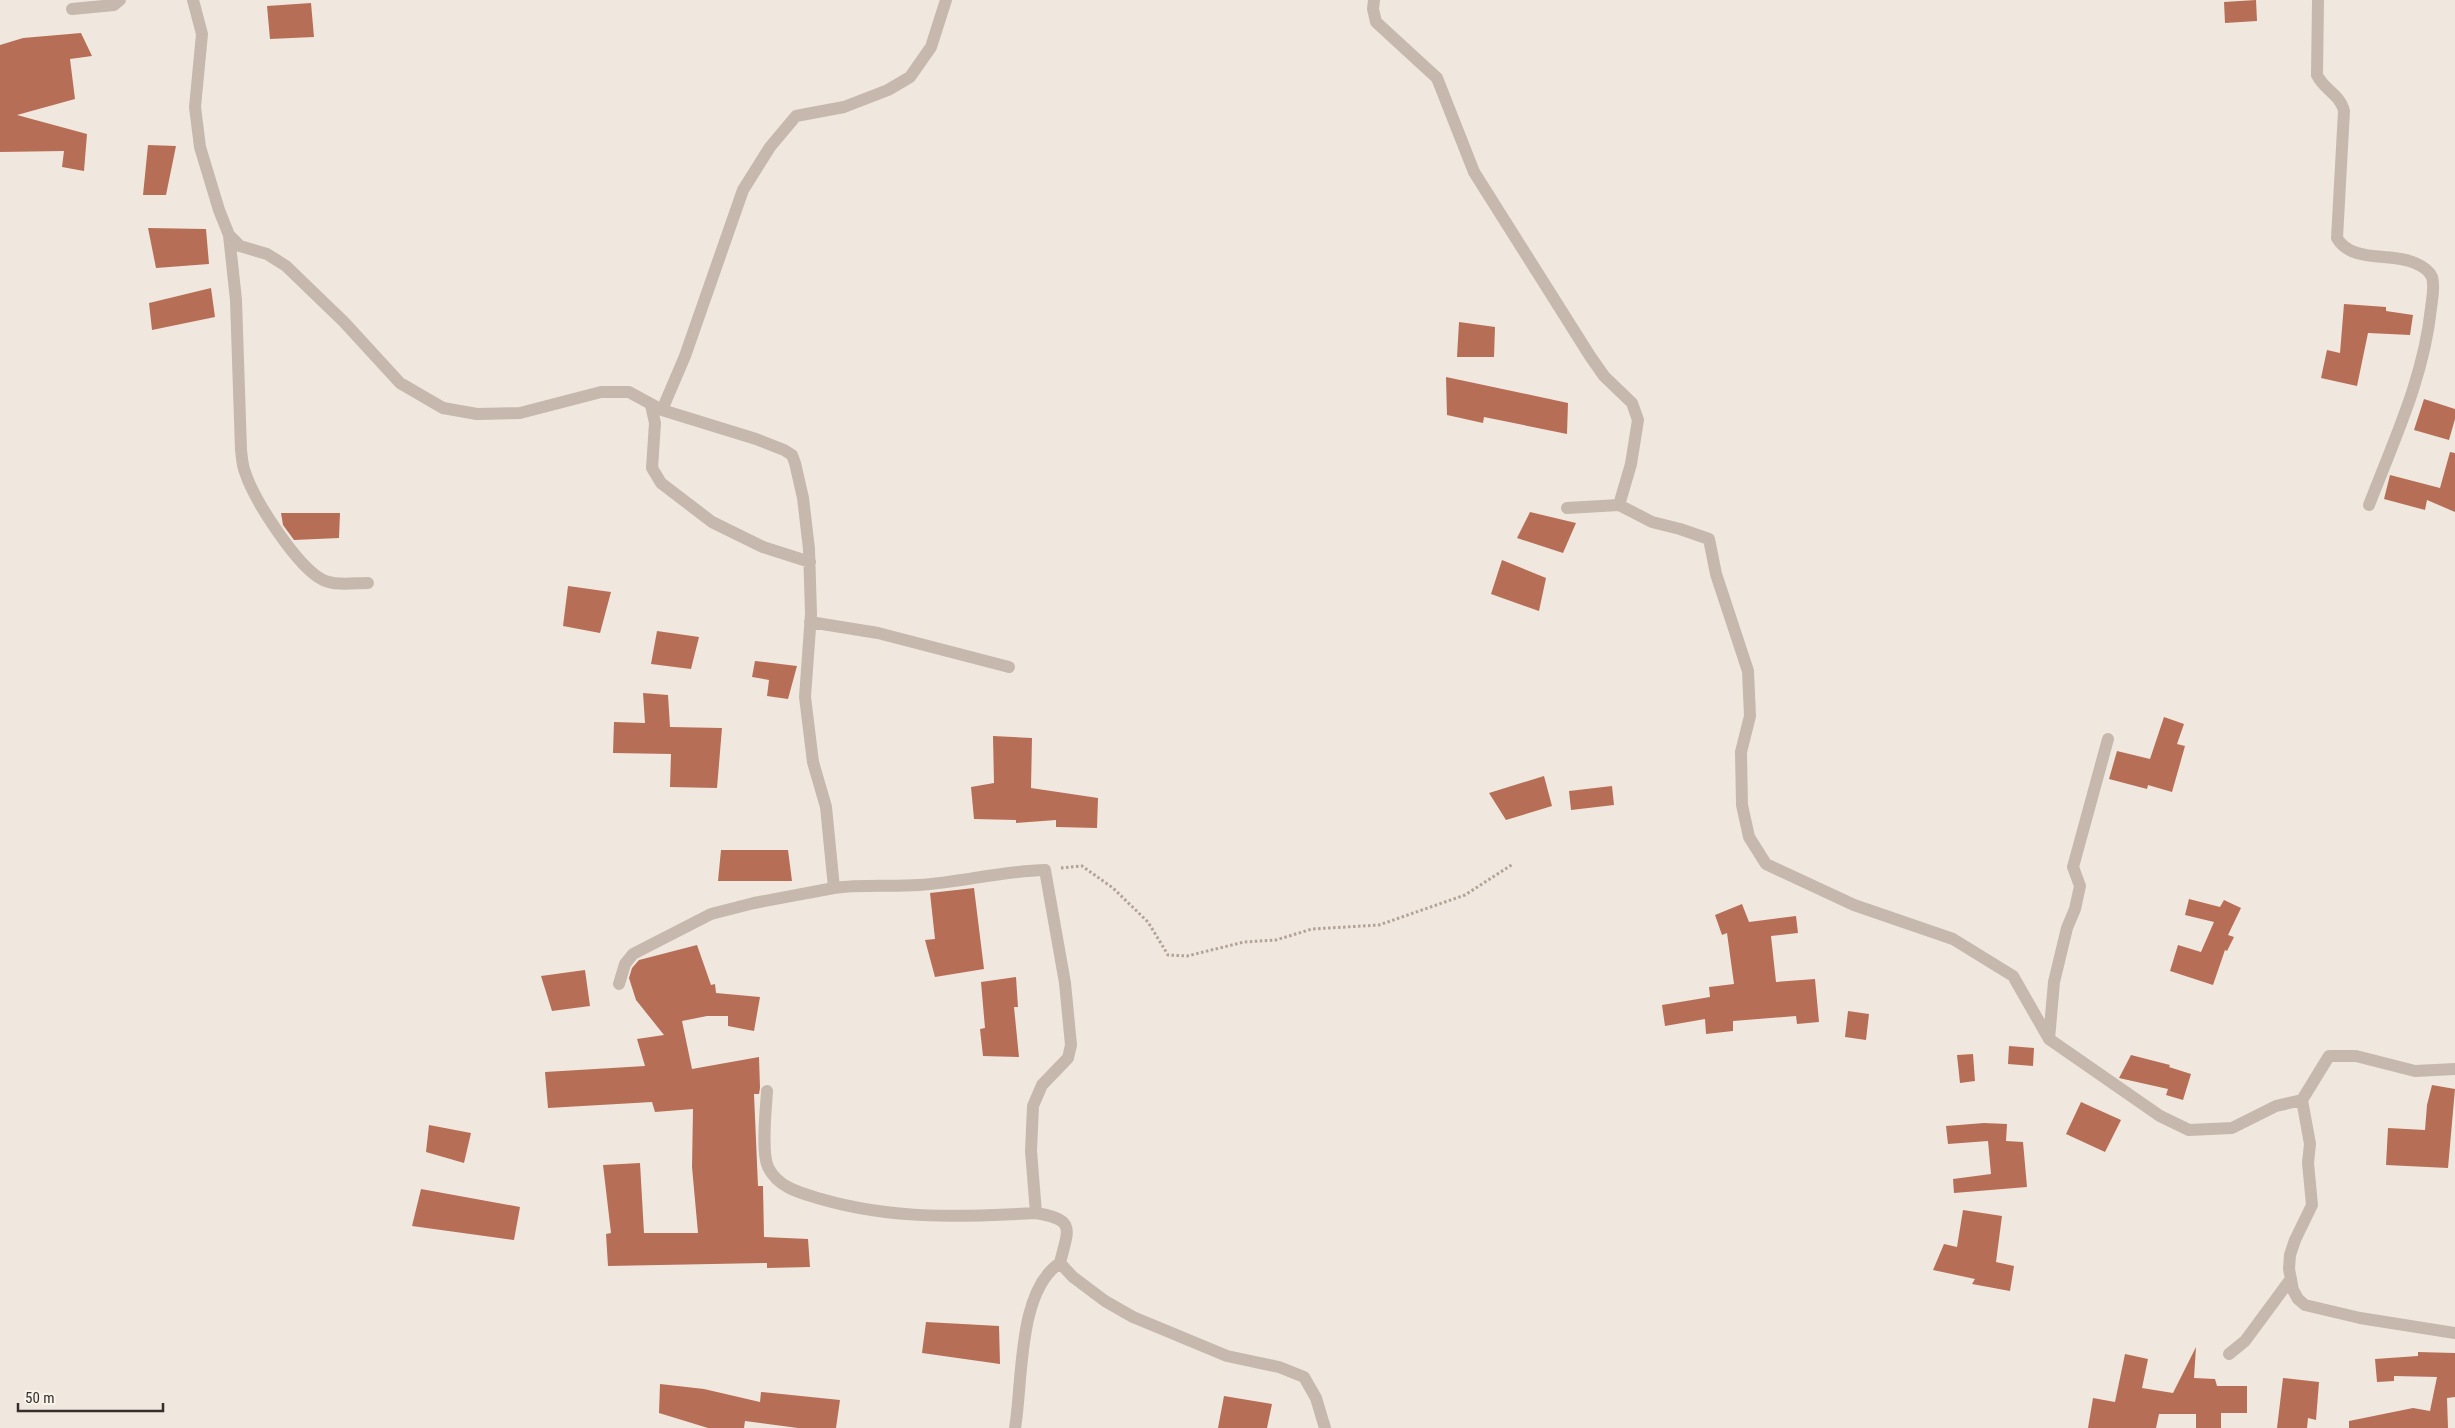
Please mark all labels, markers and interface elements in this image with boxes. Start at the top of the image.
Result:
scale bar [18,1380,162,1412]
text: 50 m [25,1389,55,1407]

